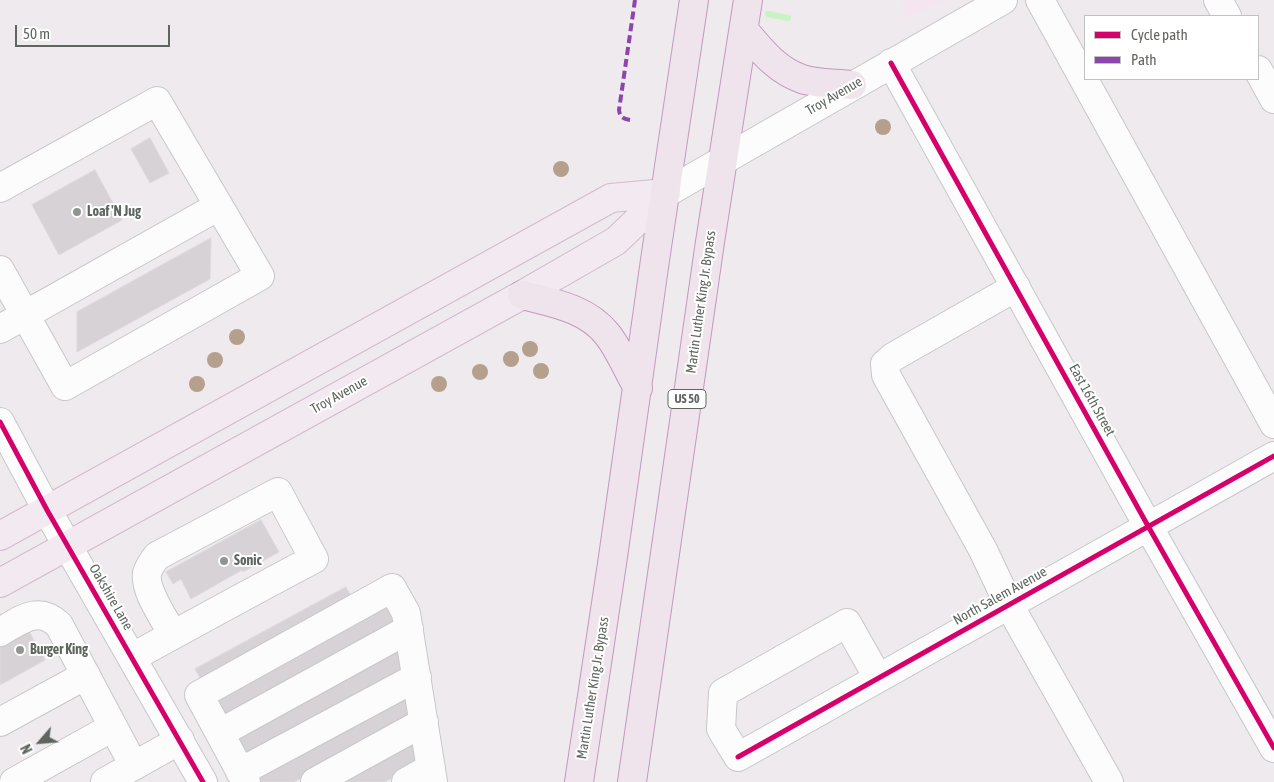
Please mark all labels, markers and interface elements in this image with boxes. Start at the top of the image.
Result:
scale bar [18,15,172,47]
legend [1084,15,1259,80]
text: 50 m [23,25,50,42]
text: Cycle path [1131,26,1188,43]
text: Path [1131,51,1157,68]
street label: Troy Avenue [803,73,865,119]
place label: Loaf 'N Jug [87,204,141,220]
marker: Loaf 'N Jug [71,206,83,218]
street label: Martin Luther King Jr. Bypass [683,230,719,374]
street label: East 16th Street [1065,361,1119,439]
street label: Troy Avenue [308,373,370,417]
road number: US 50 [668,389,706,408]
place label: Sonic [234,553,262,569]
marker: Sonic [218,555,230,567]
street label: Oakshire Lane [85,561,137,633]
street label: North Salem Avenue [950,563,1050,629]
street label: Martin Luther King Jr. Bypass [573,616,613,760]
place label: Burger King [30,642,88,658]
marker: Burger King [14,644,26,656]
north arrow [15,717,65,767]
text: N [18,742,36,756]

